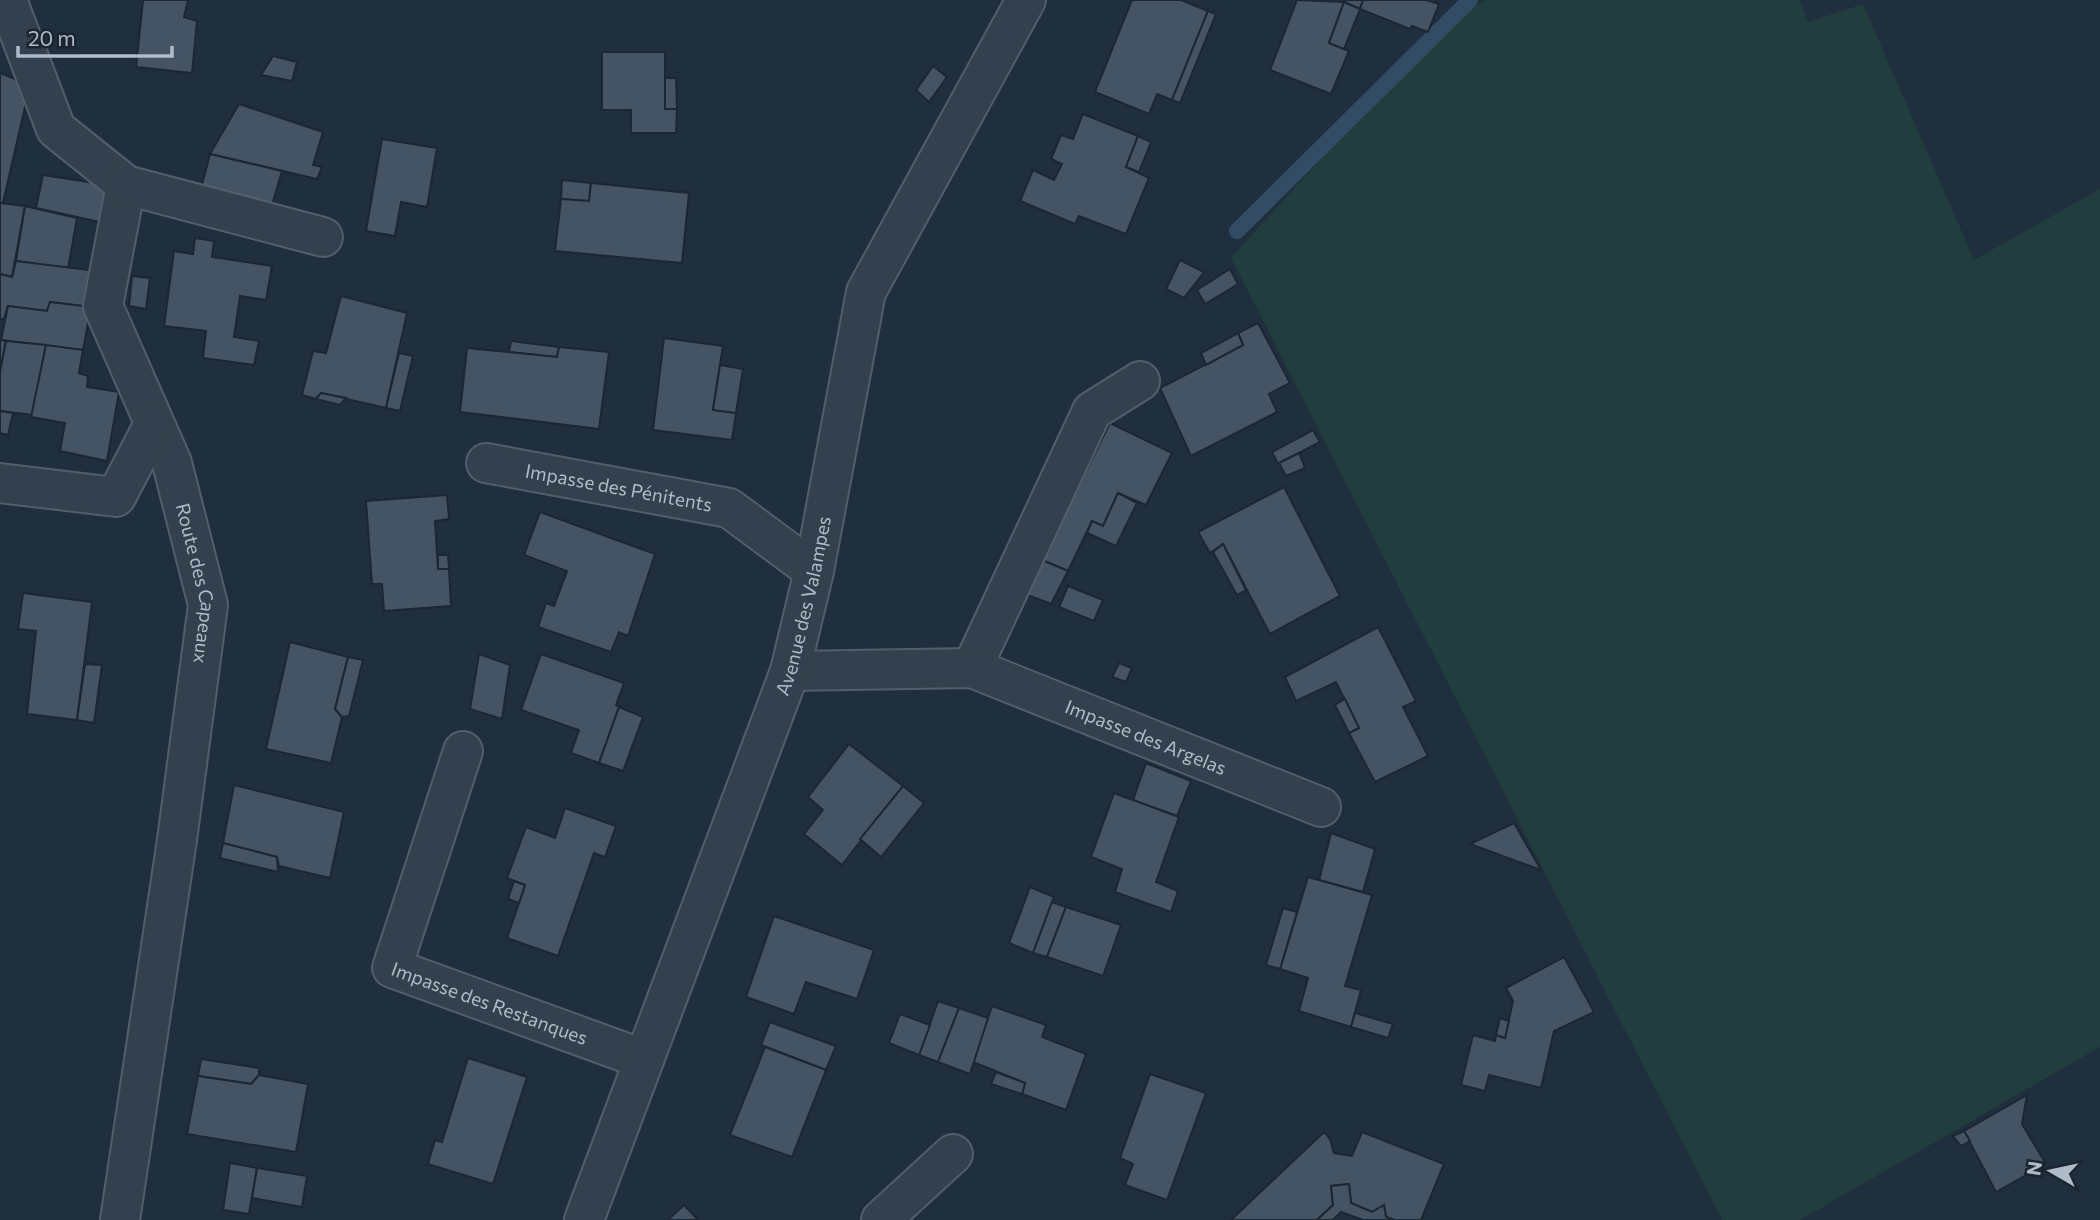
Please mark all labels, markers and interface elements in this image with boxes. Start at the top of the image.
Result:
scale bar [18,14,172,58]
text: 20 m [28,25,76,50]
street label: Impasse des Pénitents [523,459,714,516]
street label: Route des Capeaux [172,501,220,665]
street label: Avenue des Valampes [770,514,835,698]
street label: Impasse des Argelas [1062,694,1230,779]
street label: Impasse des Restanques [388,957,591,1049]
north arrow [2016,1136,2086,1206]
text: N [2021,1159,2046,1177]

